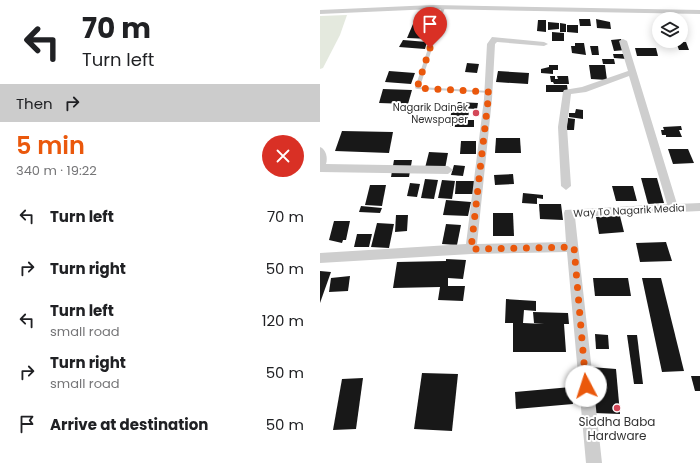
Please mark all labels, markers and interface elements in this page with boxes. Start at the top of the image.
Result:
pin [413,7.0,447,48]
text: 70 m [82,9,151,48]
map controls [652,12,688,48]
button: layers [652,12,688,48]
icon: arrive [419,13,441,35]
icon: left [16,16,68,68]
text: Turn left [82,47,154,72]
icon: right [61,92,83,114]
text: Then [16,93,53,114]
place label: Nagarik Dainek Newspaper [393,100,469,127]
marker: Nagarik Dainek Newspaper [471,108,481,118]
text: 5 min [16,129,85,162]
button: close [262,135,304,177]
text: 340 m · 19:22 [16,161,97,180]
street label: Way To Nagarik Media [573,200,685,221]
icon: left [16,205,38,227]
text: Turn left [50,206,114,227]
text: 70 m [267,206,304,227]
icon: right [16,257,38,279]
text: Turn right [50,258,126,279]
text: 50 m [266,258,304,279]
text: Turn left [50,300,114,321]
icon: left [16,309,38,331]
text: 120 m [262,310,304,331]
text: small road [50,322,120,341]
text: Turn right [50,352,126,373]
icon: right [16,361,38,383]
text: 50 m [266,362,304,383]
position arrow [565,365,607,407]
text: small road [50,374,120,393]
marker: Siddha Baba Hardware [612,403,622,413]
icon: arrive [16,413,38,435]
place label: Siddha Baba Hardware [579,413,655,444]
text: Arrive at destination [50,414,208,435]
text: 50 m [266,414,304,435]

